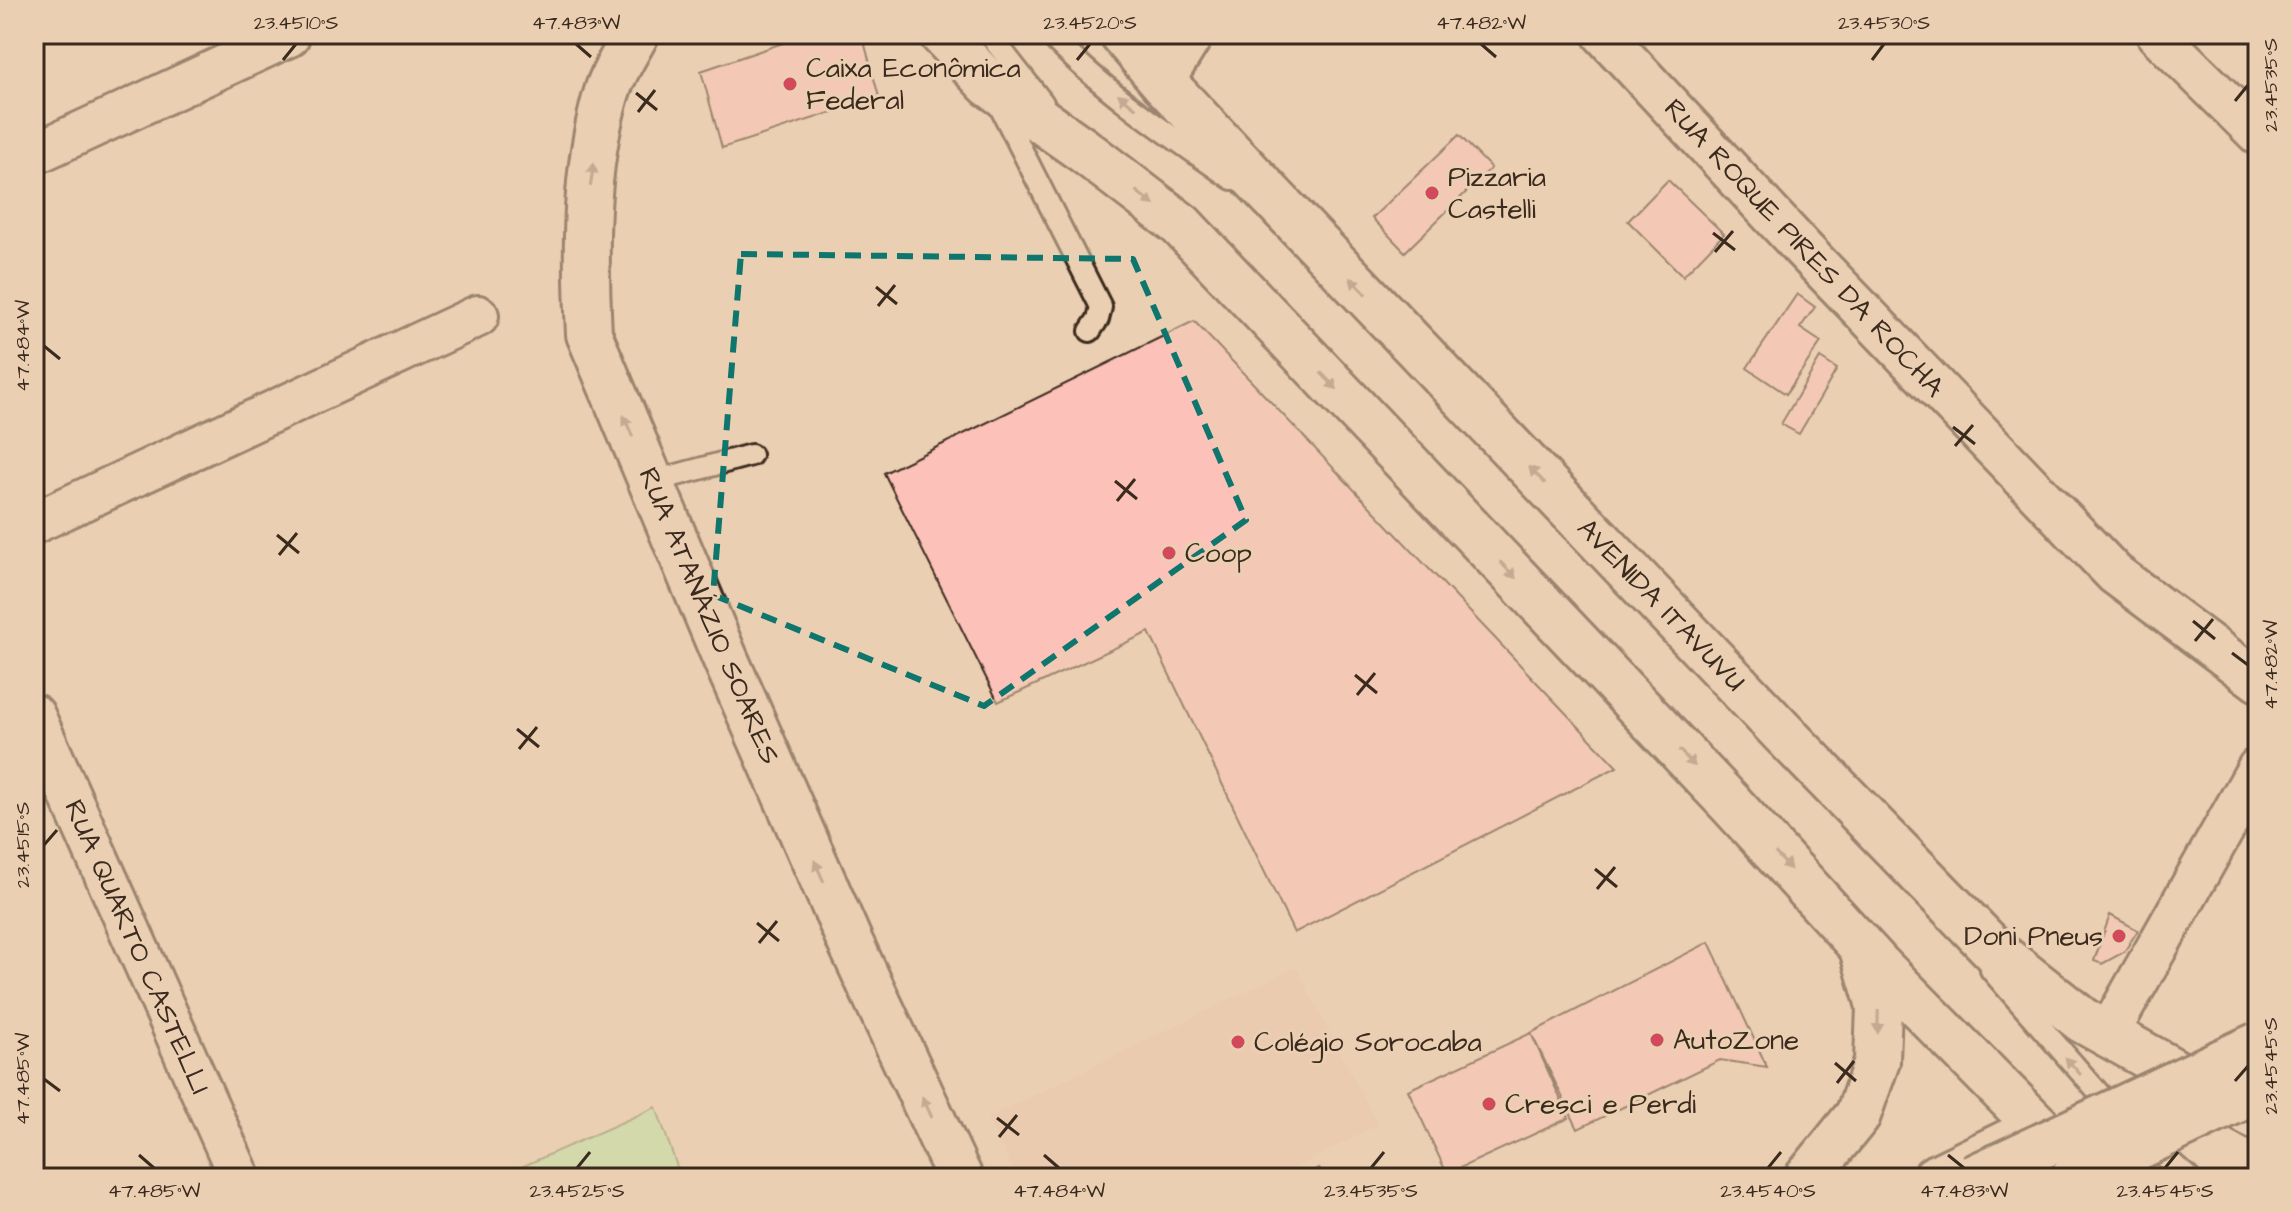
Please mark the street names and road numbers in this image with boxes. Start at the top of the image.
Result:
street label: RUA ROQUE PIRES DA ROCHA [1655,90,1953,406]
street label: RUA ATANÁZIO SOARES [629,462,789,770]
street label: AVENIDA ITAVUVU [1568,510,1754,700]
street label: RUA QUARTO CASTELLI [54,794,220,1100]

